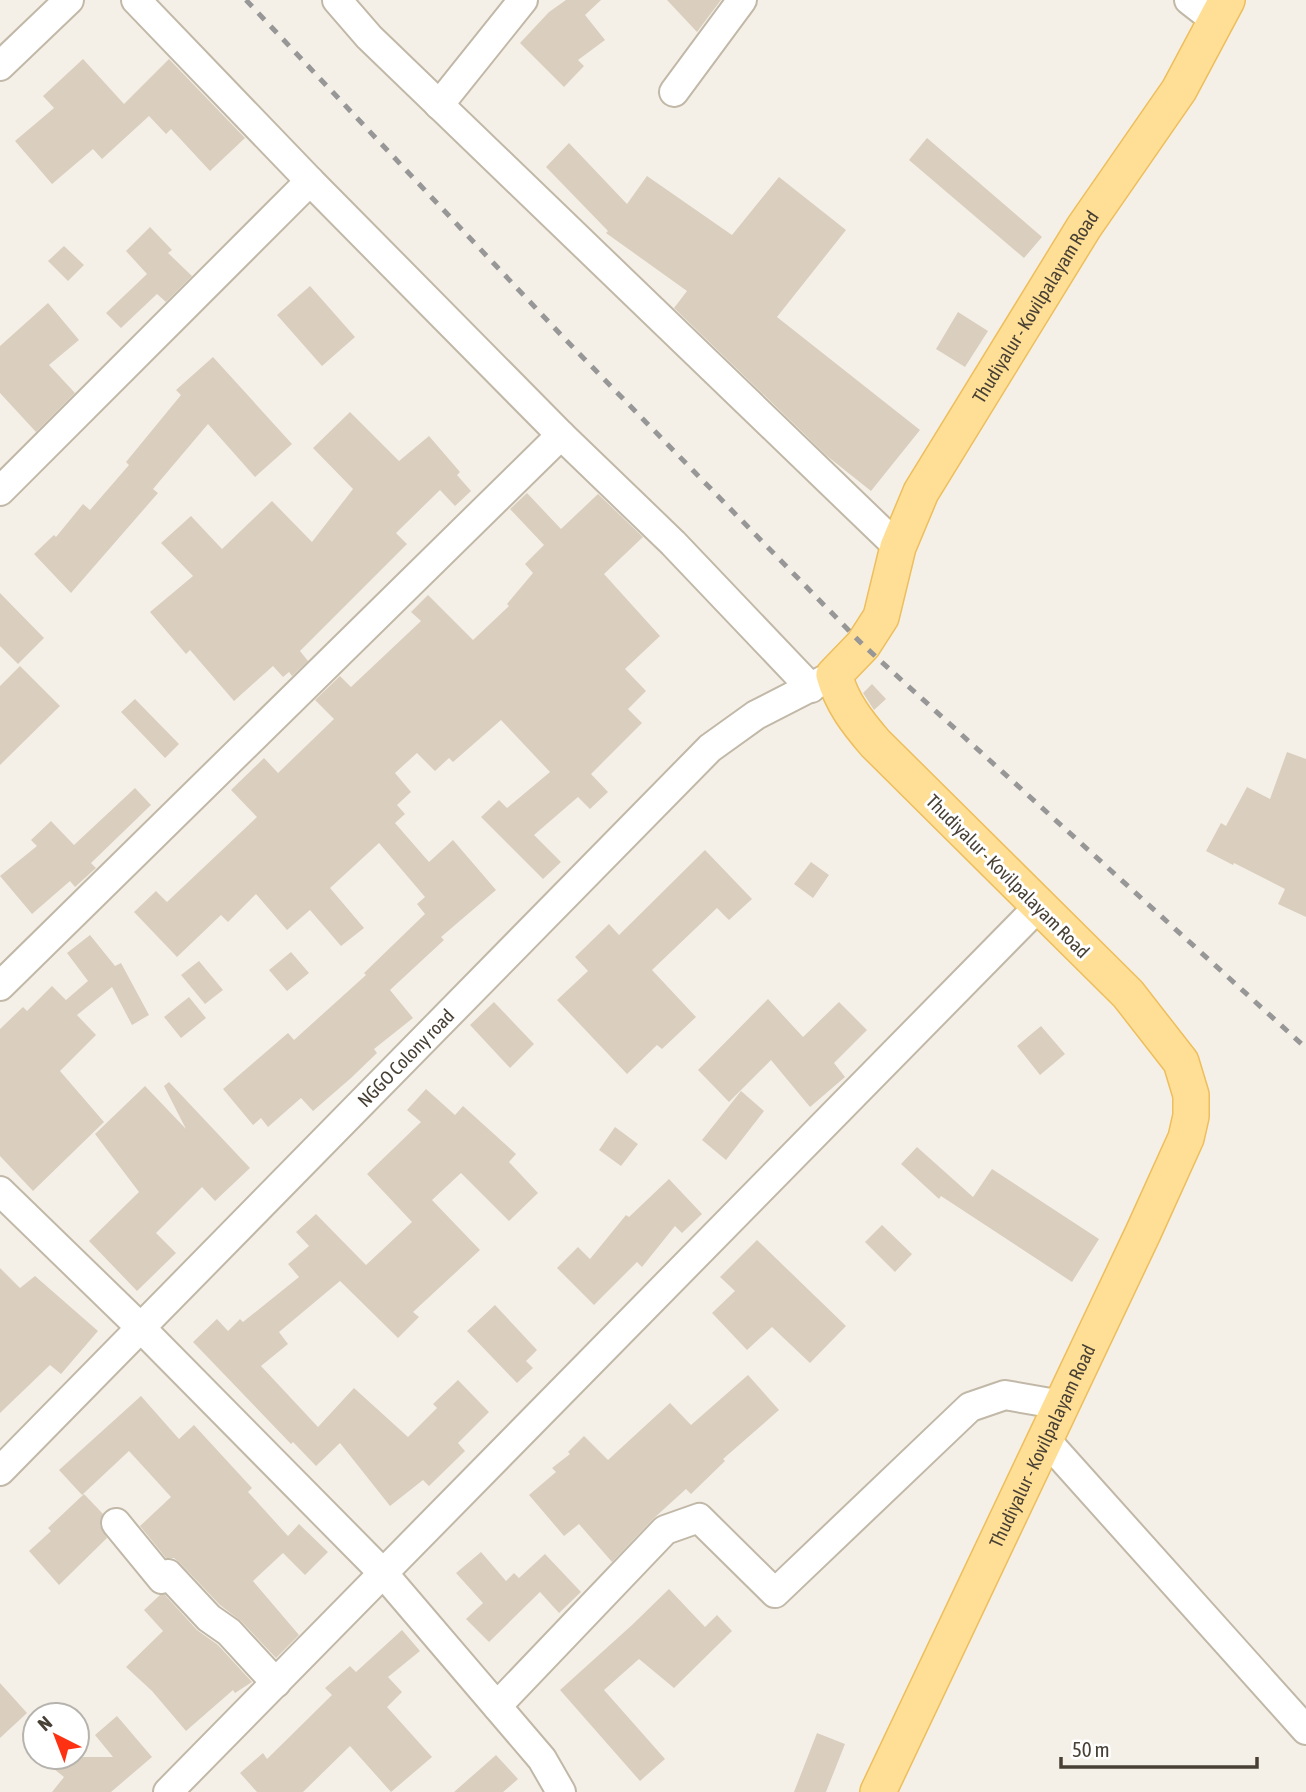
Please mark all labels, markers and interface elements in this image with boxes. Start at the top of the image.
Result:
street label: Thudiyalur - Kovilpalayam Road [968,206,1103,407]
street label: Thudiyalur - Kovilpalayam Road [922,790,1094,962]
street label: NGGO Colony road [353,1004,459,1111]
street label: Thudiyalur - Kovilpalayam Road [985,1341,1100,1551]
north arrow [21,1701,91,1771]
text: N [33,1711,56,1735]
scale bar [1061,1726,1257,1770]
text: 50 m [1072,1737,1110,1761]

